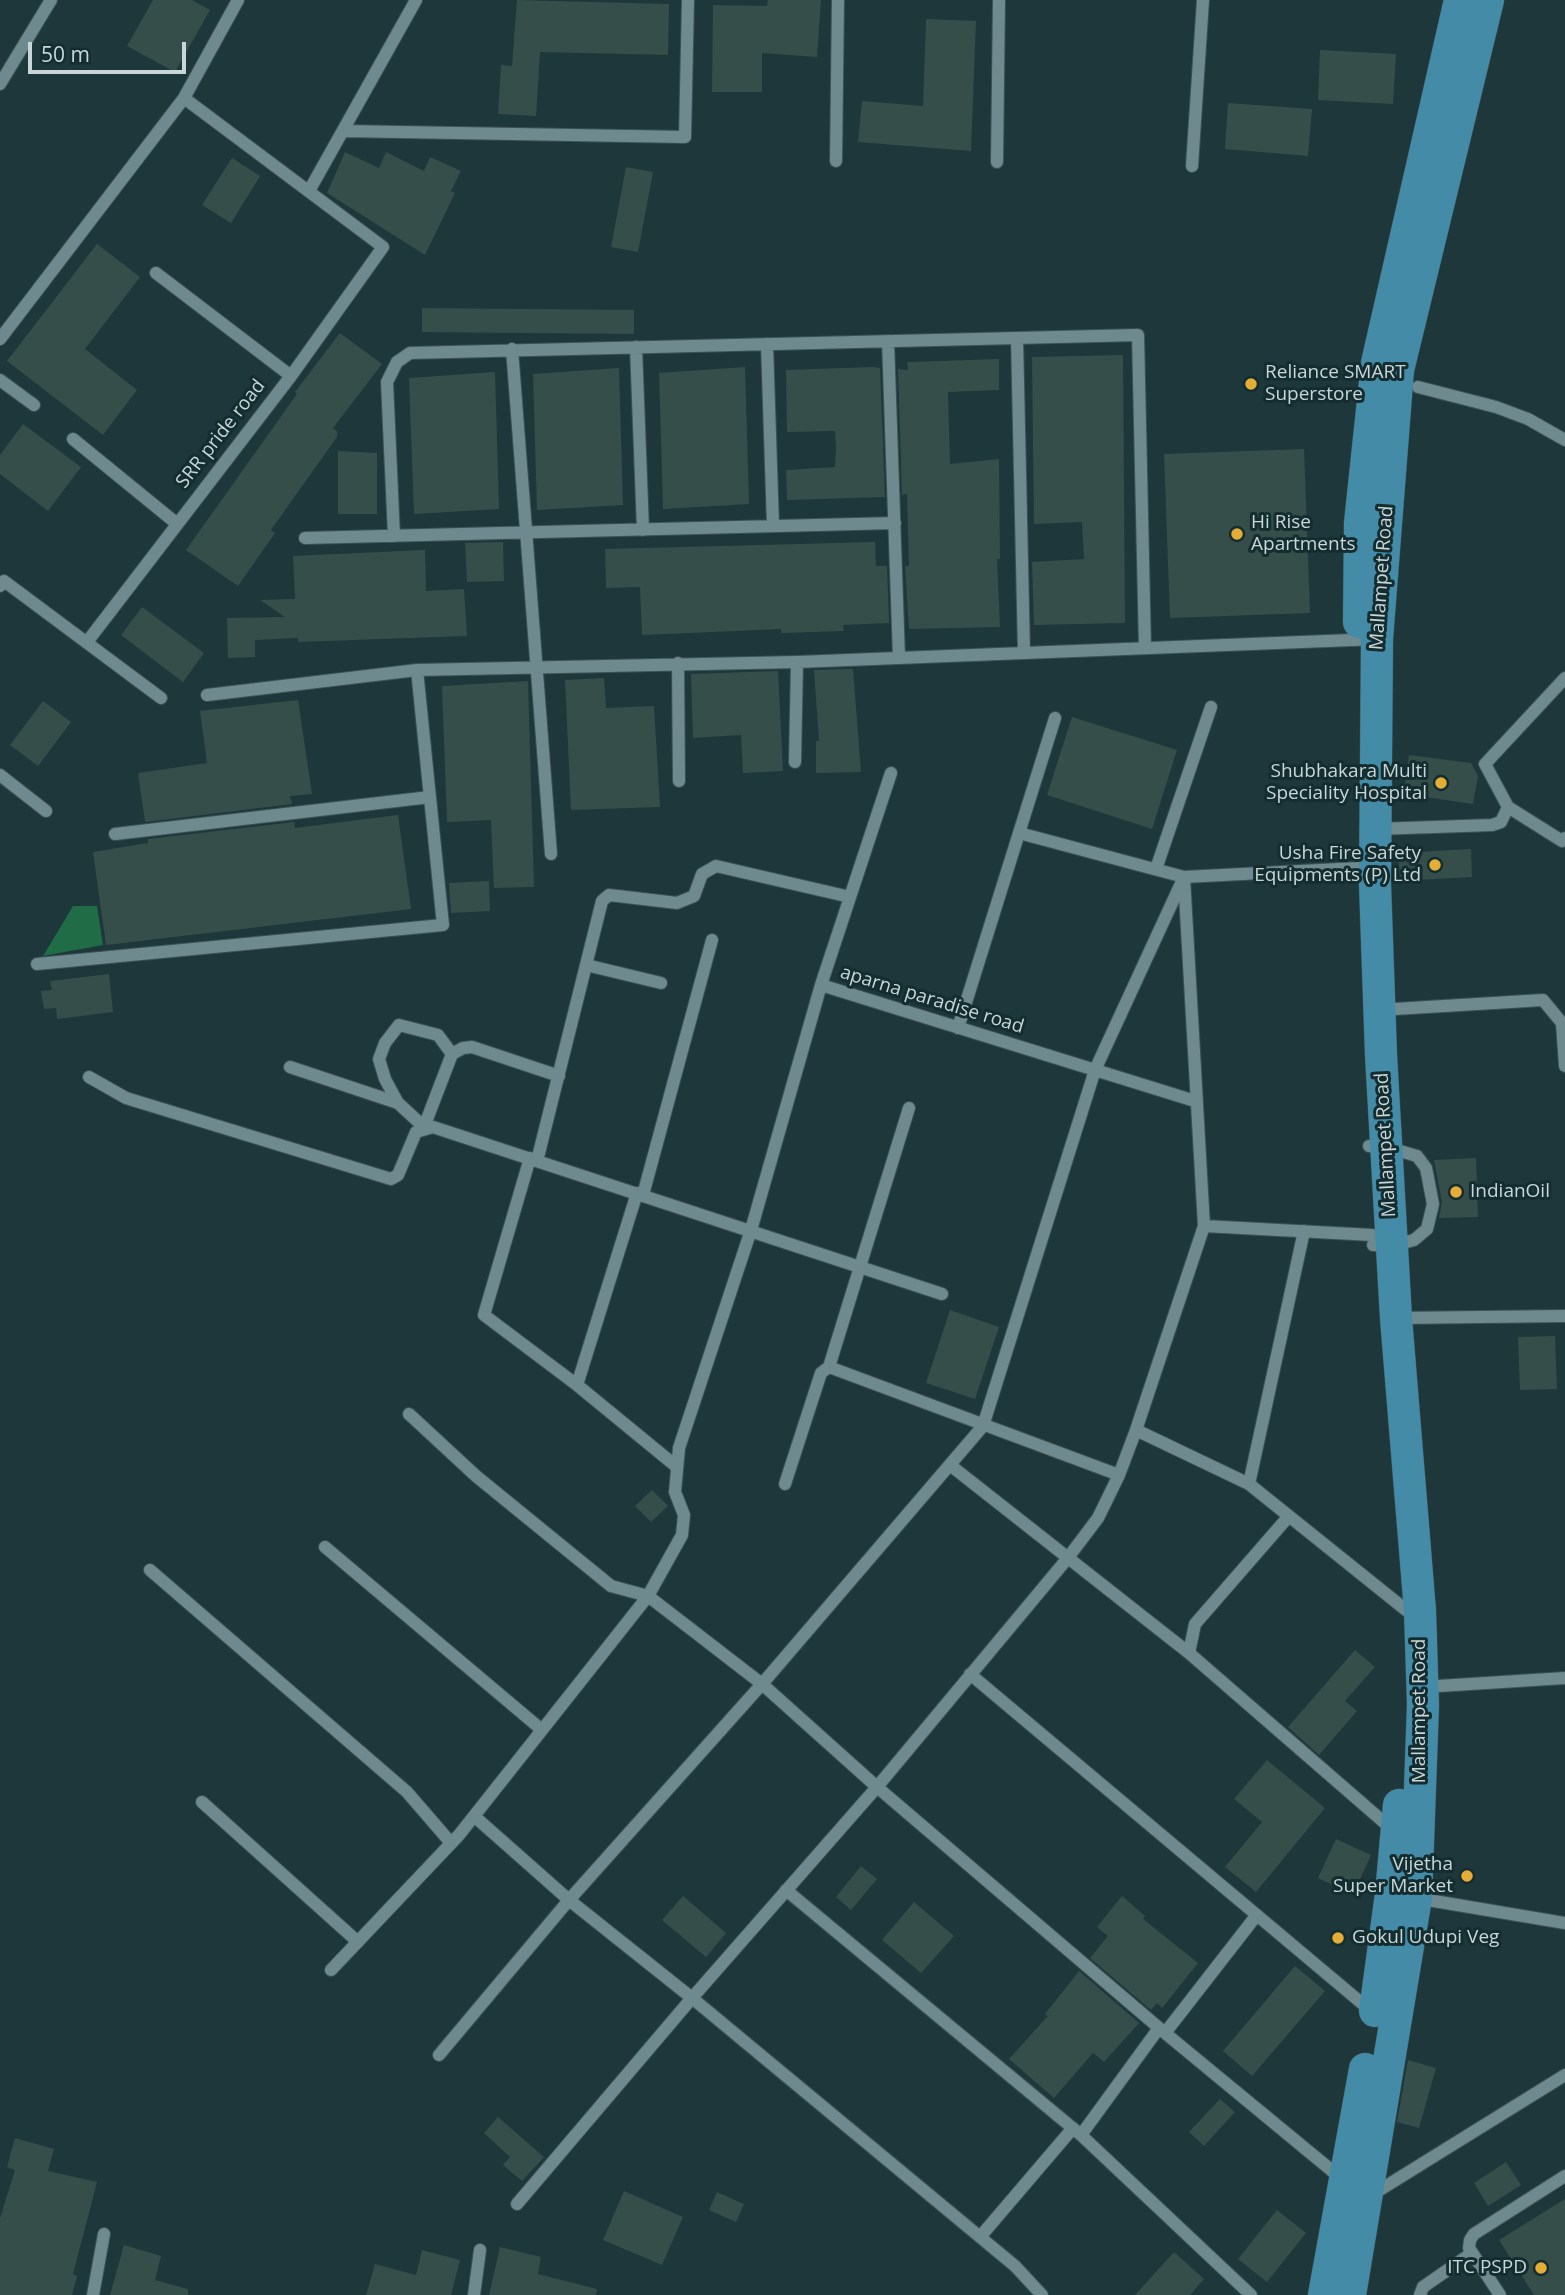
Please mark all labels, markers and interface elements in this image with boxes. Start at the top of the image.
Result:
scale bar [32,28,189,72]
text: 50 m [41,40,90,68]
place label: Reliance SMART Superstore [1265,362,1406,406]
street label: SRR pride road [172,375,270,493]
marker: Reliance SMART Superstore [1243,376,1259,392]
street label: Mallampet Road [1366,505,1398,651]
place label: Hi Rise Apartments [1251,512,1355,556]
marker: Hi Rise Apartments [1229,526,1245,542]
place label: Shubhakara Multi Speciality Hospital [1266,761,1427,805]
marker: Shubhakara Multi Speciality Hospital [1433,775,1449,791]
place label: Usha Fire Safety Equipments (P) Ltd [1254,843,1421,887]
marker: Usha Fire Safety Equipments (P) Ltd [1427,857,1443,873]
street label: aparna paradise road [838,961,1026,1039]
street label: Mallampet Road [1371,1072,1401,1218]
place label: IndianOil [1470,1181,1550,1203]
marker: IndianOil [1448,1184,1464,1200]
street label: Mallampet Road [1409,1639,1431,1783]
place label: Vijetha Super Market [1333,1854,1453,1898]
marker: Vijetha Super Market [1459,1868,1475,1884]
place label: Gokul Udupi Veg [1352,1927,1499,1949]
marker: Gokul Udupi Veg [1330,1930,1346,1946]
place label: ITC PSPD [1447,2257,1527,2279]
marker: ITC PSPD [1533,2260,1549,2276]

